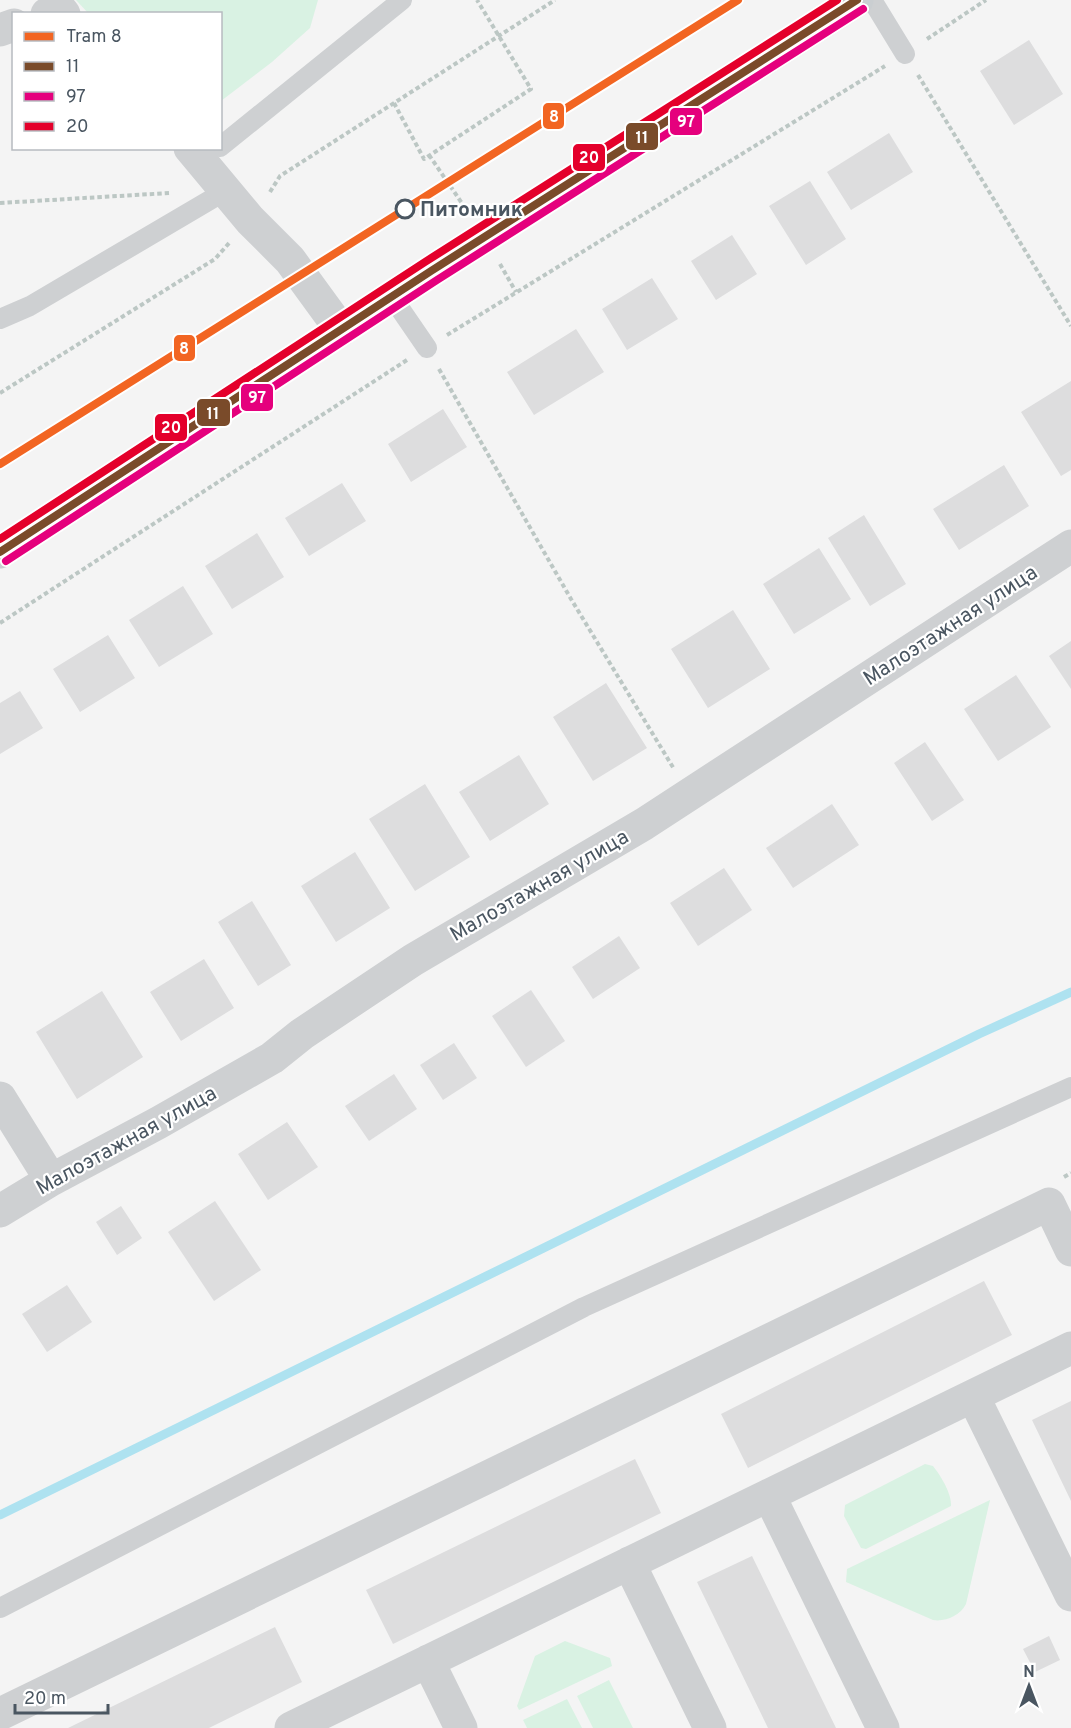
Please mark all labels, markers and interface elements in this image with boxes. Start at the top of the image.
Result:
legend [12,12,222,150]
text: Tram 8 [66,26,122,49]
text: 11 [66,56,79,79]
text: 97 [66,86,86,109]
line badge: 8 [542,102,565,130]
line badge: 97 [669,107,703,136]
text: 8 [549,108,559,128]
text: 97 [677,113,695,133]
text: 20 [66,116,89,139]
line badge: 11 [625,122,659,151]
text: 11 [636,129,648,149]
line badge: 20 [572,143,606,172]
text: 20 [579,149,599,169]
place label: Питомник [420,197,523,224]
marker: Питомник [395,199,415,219]
line badge: 8 [173,334,196,362]
text: 8 [179,340,189,360]
line badge: 97 [240,383,274,412]
text: 97 [248,389,266,409]
line badge: 11 [196,398,231,427]
text: 11 [207,405,219,425]
line badge: 20 [154,413,188,442]
text: 20 [161,419,181,439]
street label: Малоэтажная улица [859,560,1043,693]
street label: Малоэтажная улица [445,824,634,949]
street label: Малоэтажная улица [32,1080,222,1202]
north arrow [999,1656,1059,1716]
text: N [1023,1663,1035,1683]
scale bar [15,1677,108,1715]
text: 20 m [24,1688,66,1711]

